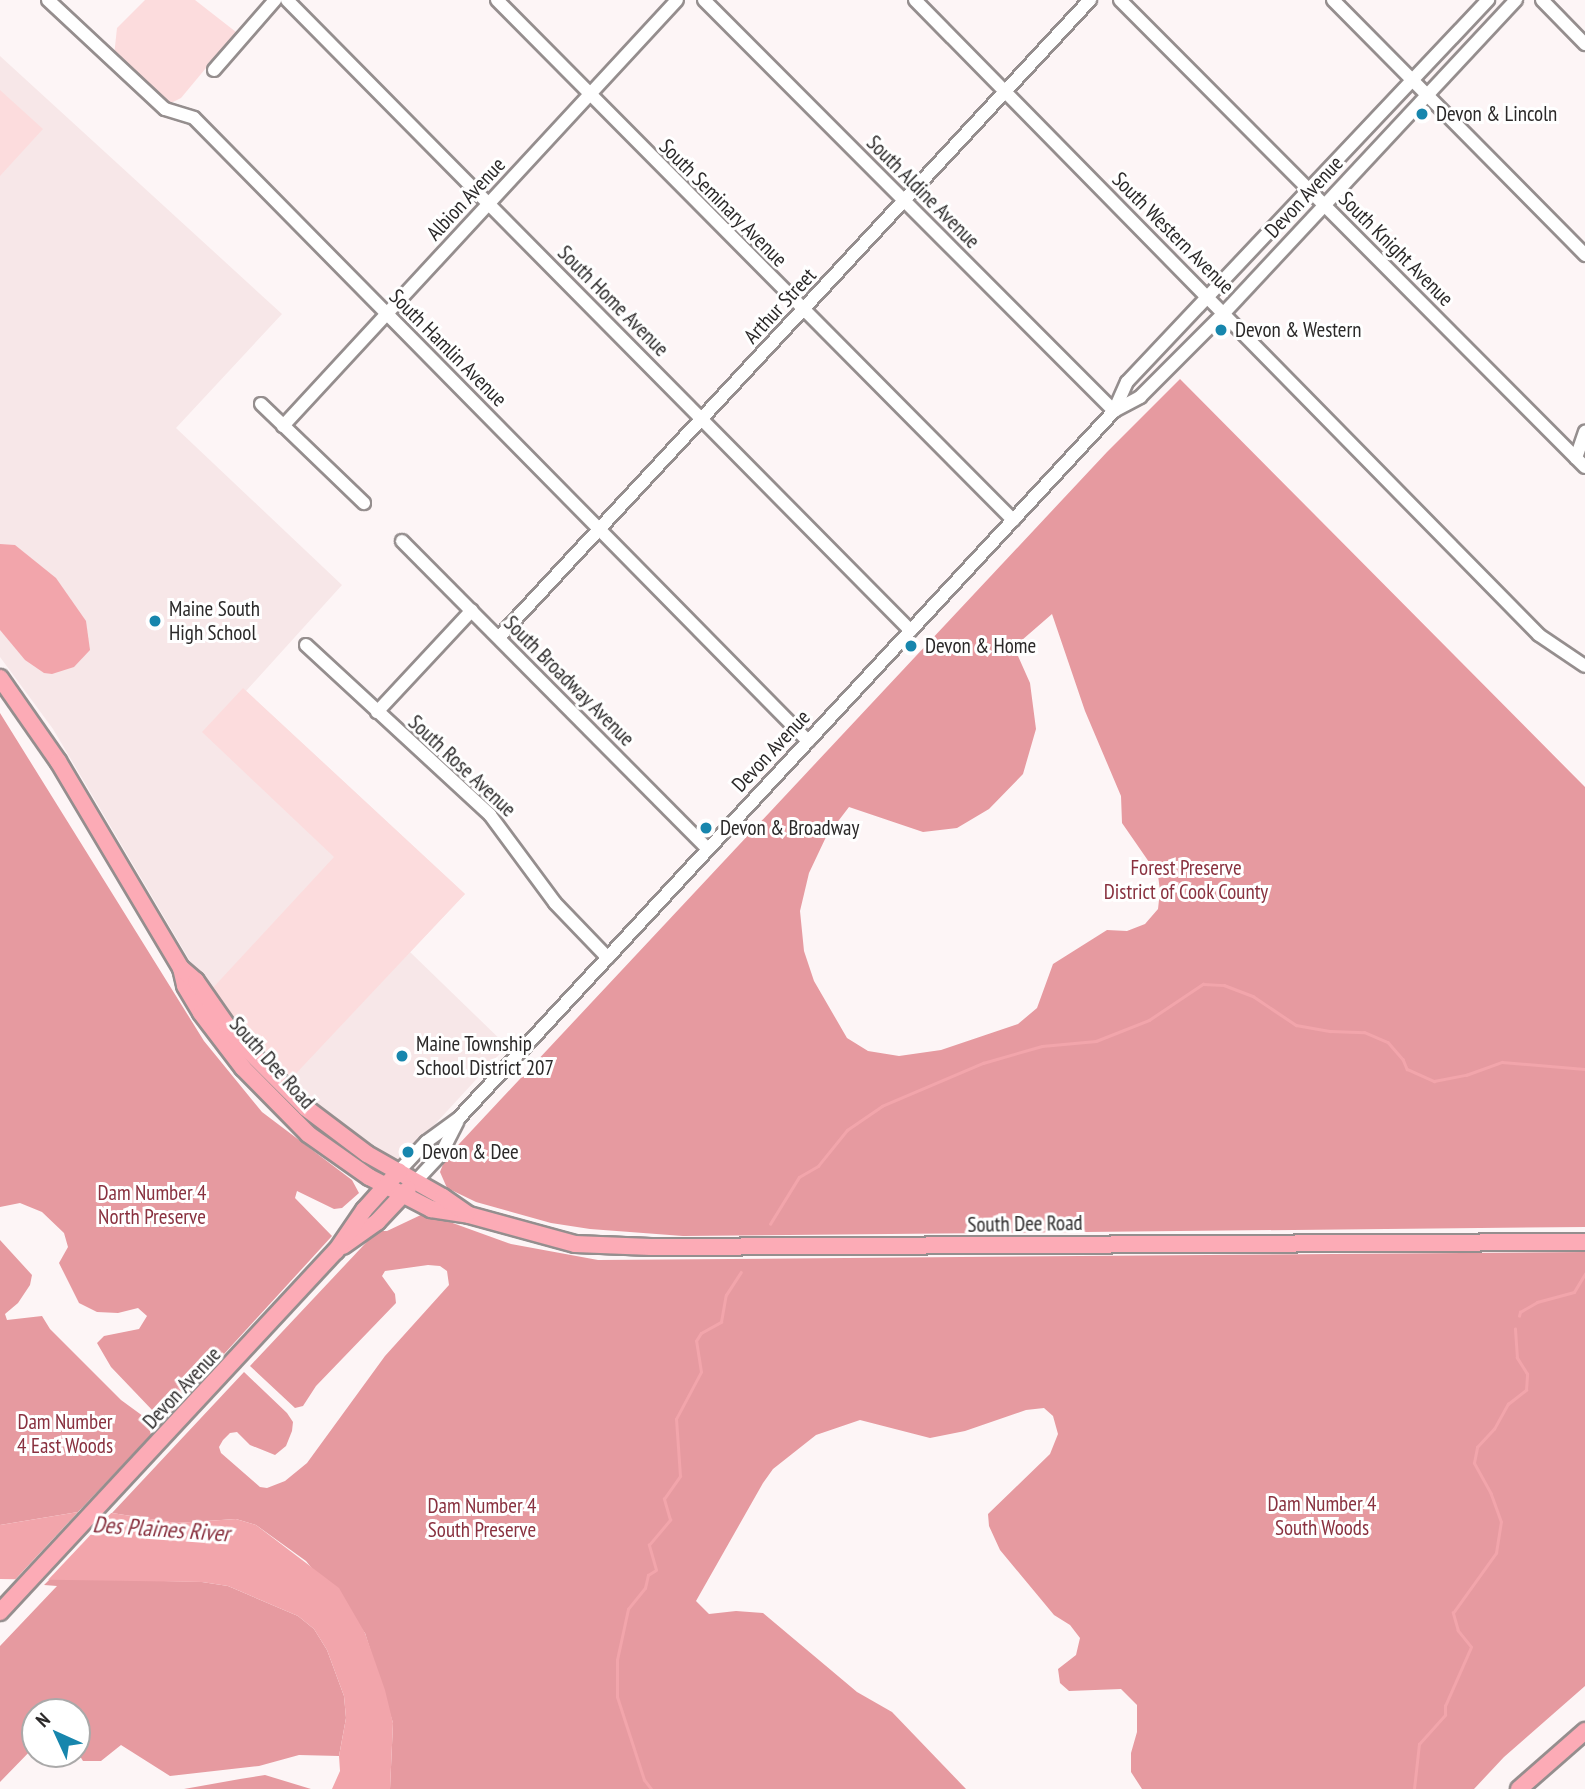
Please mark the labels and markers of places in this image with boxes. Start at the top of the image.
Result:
place label: Devon & Lincoln [1436,101,1557,127]
marker: Devon & Lincoln [1414,106,1430,122]
place label: Devon & Western [1235,317,1362,343]
marker: Devon & Western [1213,322,1229,338]
place label: Maine South High School [169,596,260,646]
marker: Maine South High School [147,613,163,629]
place label: Devon & Home [925,633,1036,659]
marker: Devon & Home [903,638,919,654]
place label: Devon & Broadway [720,815,859,841]
marker: Devon & Broadway [698,820,714,836]
place label: Maine Township School District 207 [416,1031,554,1081]
marker: Maine Township School District 207 [394,1048,410,1064]
place label: Devon & Dee [422,1139,519,1165]
marker: Devon & Dee [400,1144,416,1160]

